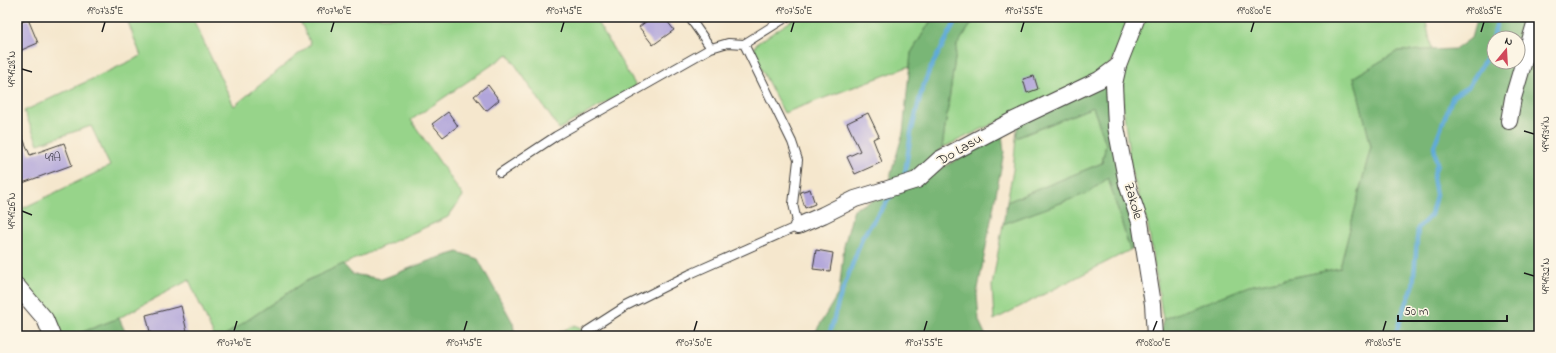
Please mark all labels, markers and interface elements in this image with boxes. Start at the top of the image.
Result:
text: 19°07'35"E [87,4,123,19]
text: 19°07'40"E [316,4,352,19]
text: 19°07'45"E [546,4,582,19]
text: 19°07'50"E [776,4,812,19]
text: 19°07'55"E [1005,4,1043,19]
text: 19°08'00"E [1236,4,1272,19]
text: 19°08'05"E [1466,4,1502,19]
north arrow [1486,30,1526,70]
text: N [1503,33,1515,50]
text: 49°49'28"N [5,51,20,87]
text: 49°49'34"N [1539,116,1554,152]
street label: Do Lasu [933,129,986,172]
house number: 49A [45,149,61,167]
street label: Zakole [1118,180,1148,222]
text: 49°49'26"N [5,193,20,229]
text: 49°49'32"N [1539,258,1554,294]
scale bar [1398,297,1507,323]
text: 50 m [1404,303,1428,321]
text: 19°07'40"E [216,336,252,351]
text: 19°07'45"E [446,336,482,351]
text: 19°07'50"E [676,336,712,351]
text: 19°07'55"E [905,336,943,351]
text: 19°08'00"E [1135,336,1171,351]
text: 19°08'05"E [1365,336,1401,351]

